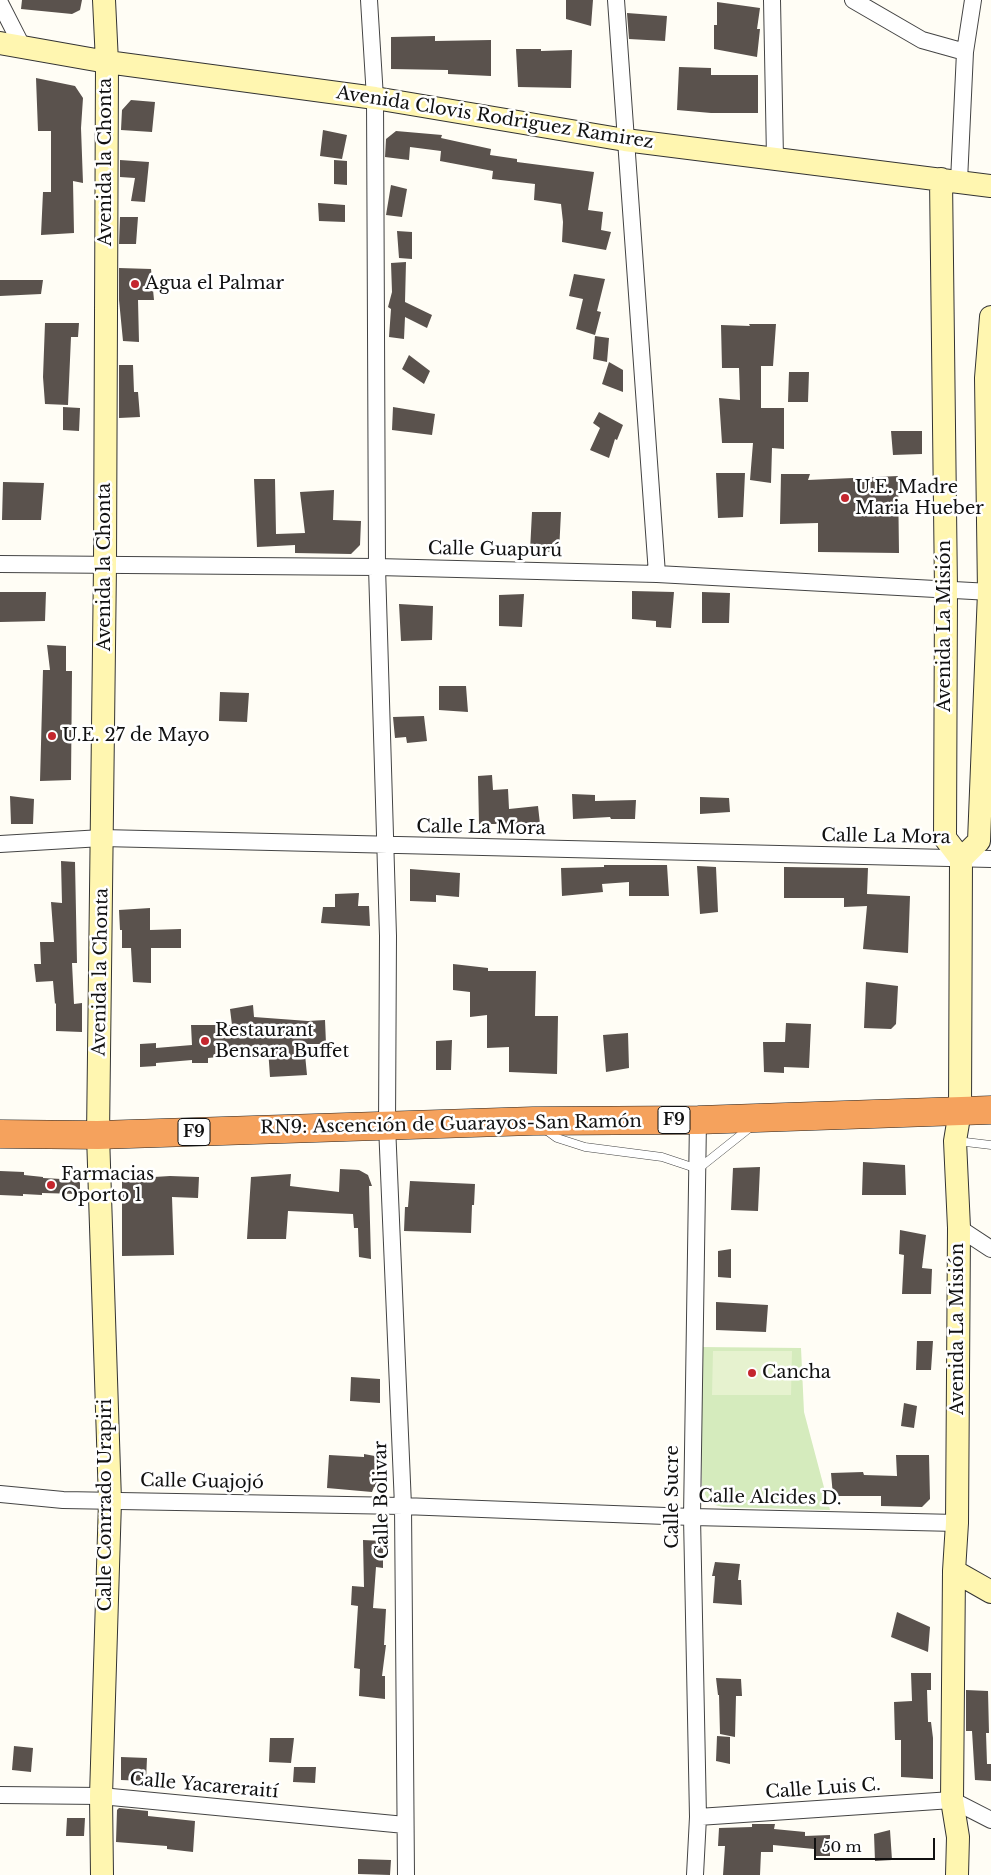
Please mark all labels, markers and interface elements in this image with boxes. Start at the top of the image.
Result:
street label: Avenida la Chonta [95,78,117,246]
street label: Avenida Clovis Rodriguez Ramirez [335,82,655,154]
place label: Agua el Palmar [145,273,284,295]
marker: Agua el Palmar [129,278,141,290]
place label: U.E. Madre Maria Hueber [855,477,984,520]
street label: Avenida la Chonta [94,483,116,651]
marker: U.E. Madre Maria Hueber [839,492,851,504]
street label: Calle Guapurú [428,538,562,562]
street label: Avenida La Misión [934,540,956,712]
place label: U.E. 27 de Mayo [62,725,210,747]
marker: U.E. 27 de Mayo [46,730,58,742]
street label: Calle La Mora [416,816,546,840]
street label: Calle La Mora [821,825,951,849]
street label: Avenida la Chonta [89,888,113,1056]
place label: Restaurant Bensara Buffet [215,1020,349,1062]
marker: Restaurant Bensara Buffet [199,1035,211,1047]
road number: F9 [658,1106,690,1134]
street label: RN9: Ascención de Guarayos-San Ramón [260,1111,642,1139]
road number: F9 [178,1118,210,1146]
place label: Farmacias Oporto 1 [61,1164,154,1206]
marker: Farmacias Oporto 1 [45,1179,57,1191]
street label: Avenida La Misión [947,1243,969,1415]
place label: Cancha [762,1362,831,1384]
marker: Cancha [746,1367,758,1379]
street label: Calle Conrrado Urapiri [95,1399,117,1611]
street label: Calle Bolivar [370,1441,394,1559]
street label: Calle Sucre [662,1445,684,1549]
street label: Calle Guajojó [140,1470,264,1494]
street label: Calle Alcides D. [698,1486,842,1510]
street label: Calle Yacareraití [129,1769,279,1803]
street label: Calle Luis C. [765,1774,881,1804]
scale bar [816,1828,937,1860]
text: 50 m [822,1837,862,1856]

